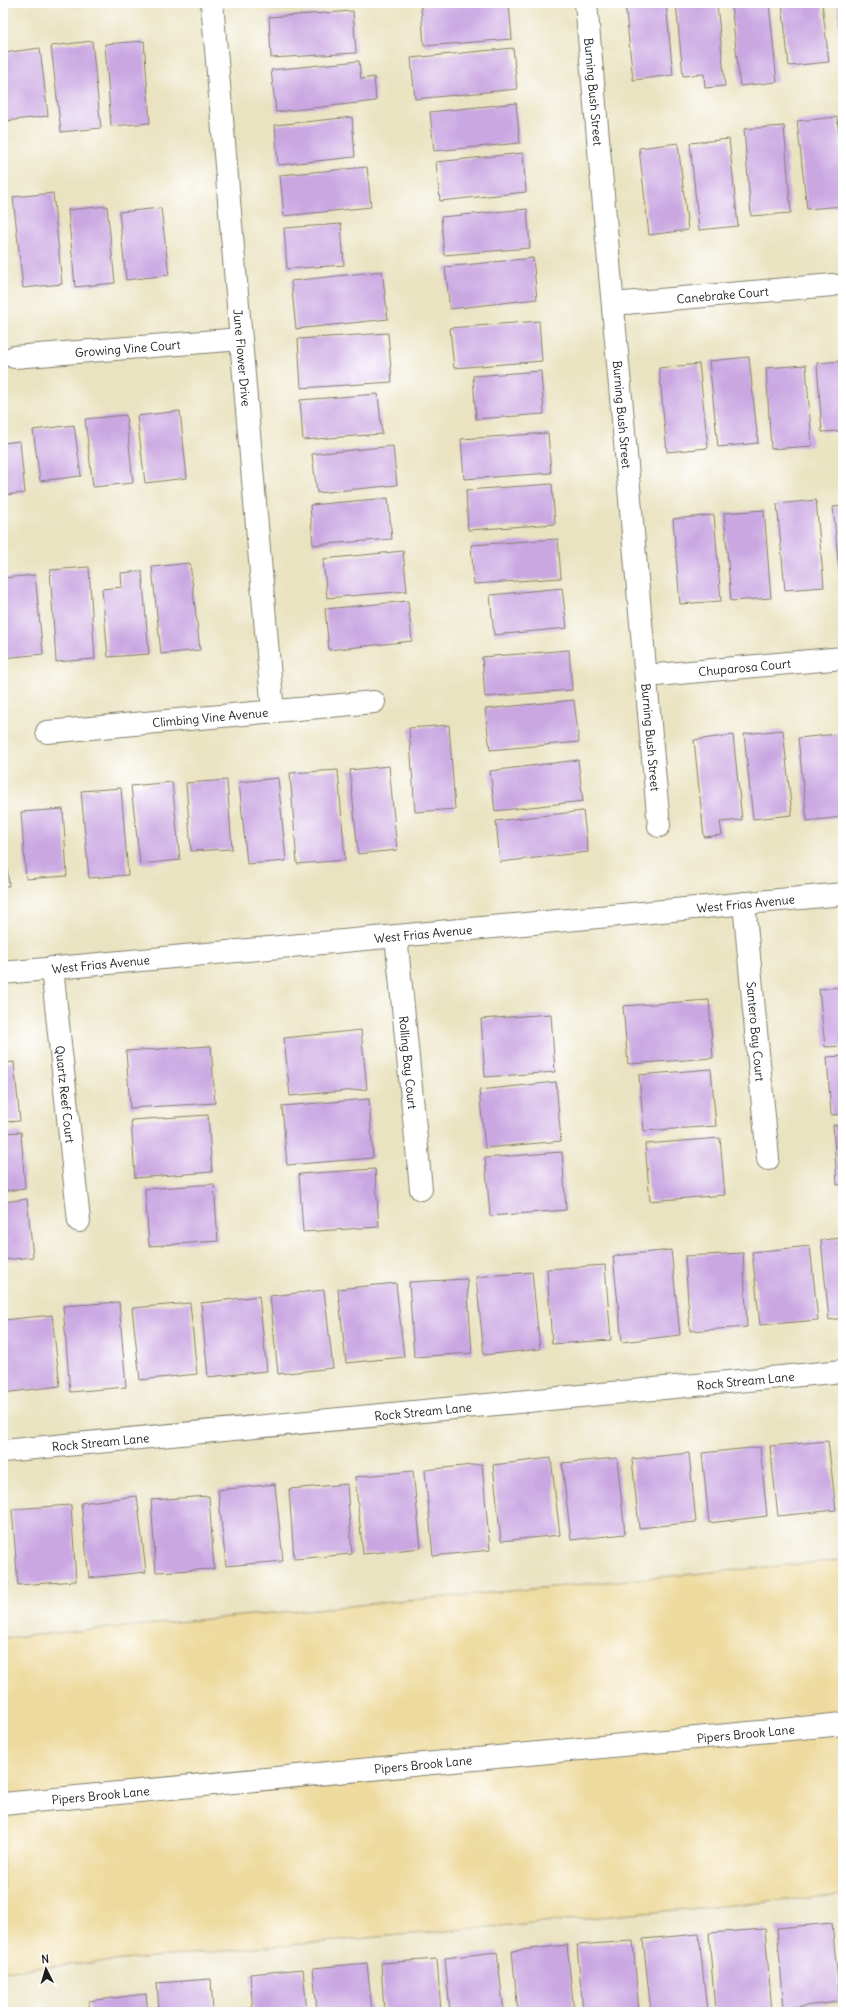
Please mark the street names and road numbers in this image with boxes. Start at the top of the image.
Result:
street label: Burning Bush Street [582,37,606,146]
street label: Canebrake Court [676,283,769,306]
street label: June Flower Drive [231,308,254,407]
street label: Growing Vine Court [74,336,181,360]
street label: Burning Bush Street [610,360,635,469]
street label: Chuparosa Court [698,655,791,679]
street label: Burning Bush Street [639,683,663,792]
street label: Climbing Vine Avenue [152,704,269,730]
street label: West Frias Avenue [696,891,796,915]
street label: West Frias Avenue [373,921,473,946]
street label: West Frias Avenue [51,952,150,976]
street label: Santero Bay Court [744,981,768,1082]
street label: Rolling Bay Court [396,1015,421,1110]
street label: Quartz Reef Court [53,1045,78,1144]
street label: Rock Stream Lane [696,1368,795,1392]
street label: Rock Stream Lane [374,1399,473,1423]
street label: Rock Stream Lane [51,1430,150,1454]
street label: Pipers Brook Lane [696,1721,795,1745]
street label: Pipers Brook Lane [373,1752,473,1776]
street label: Pipers Brook Lane [51,1783,150,1807]

